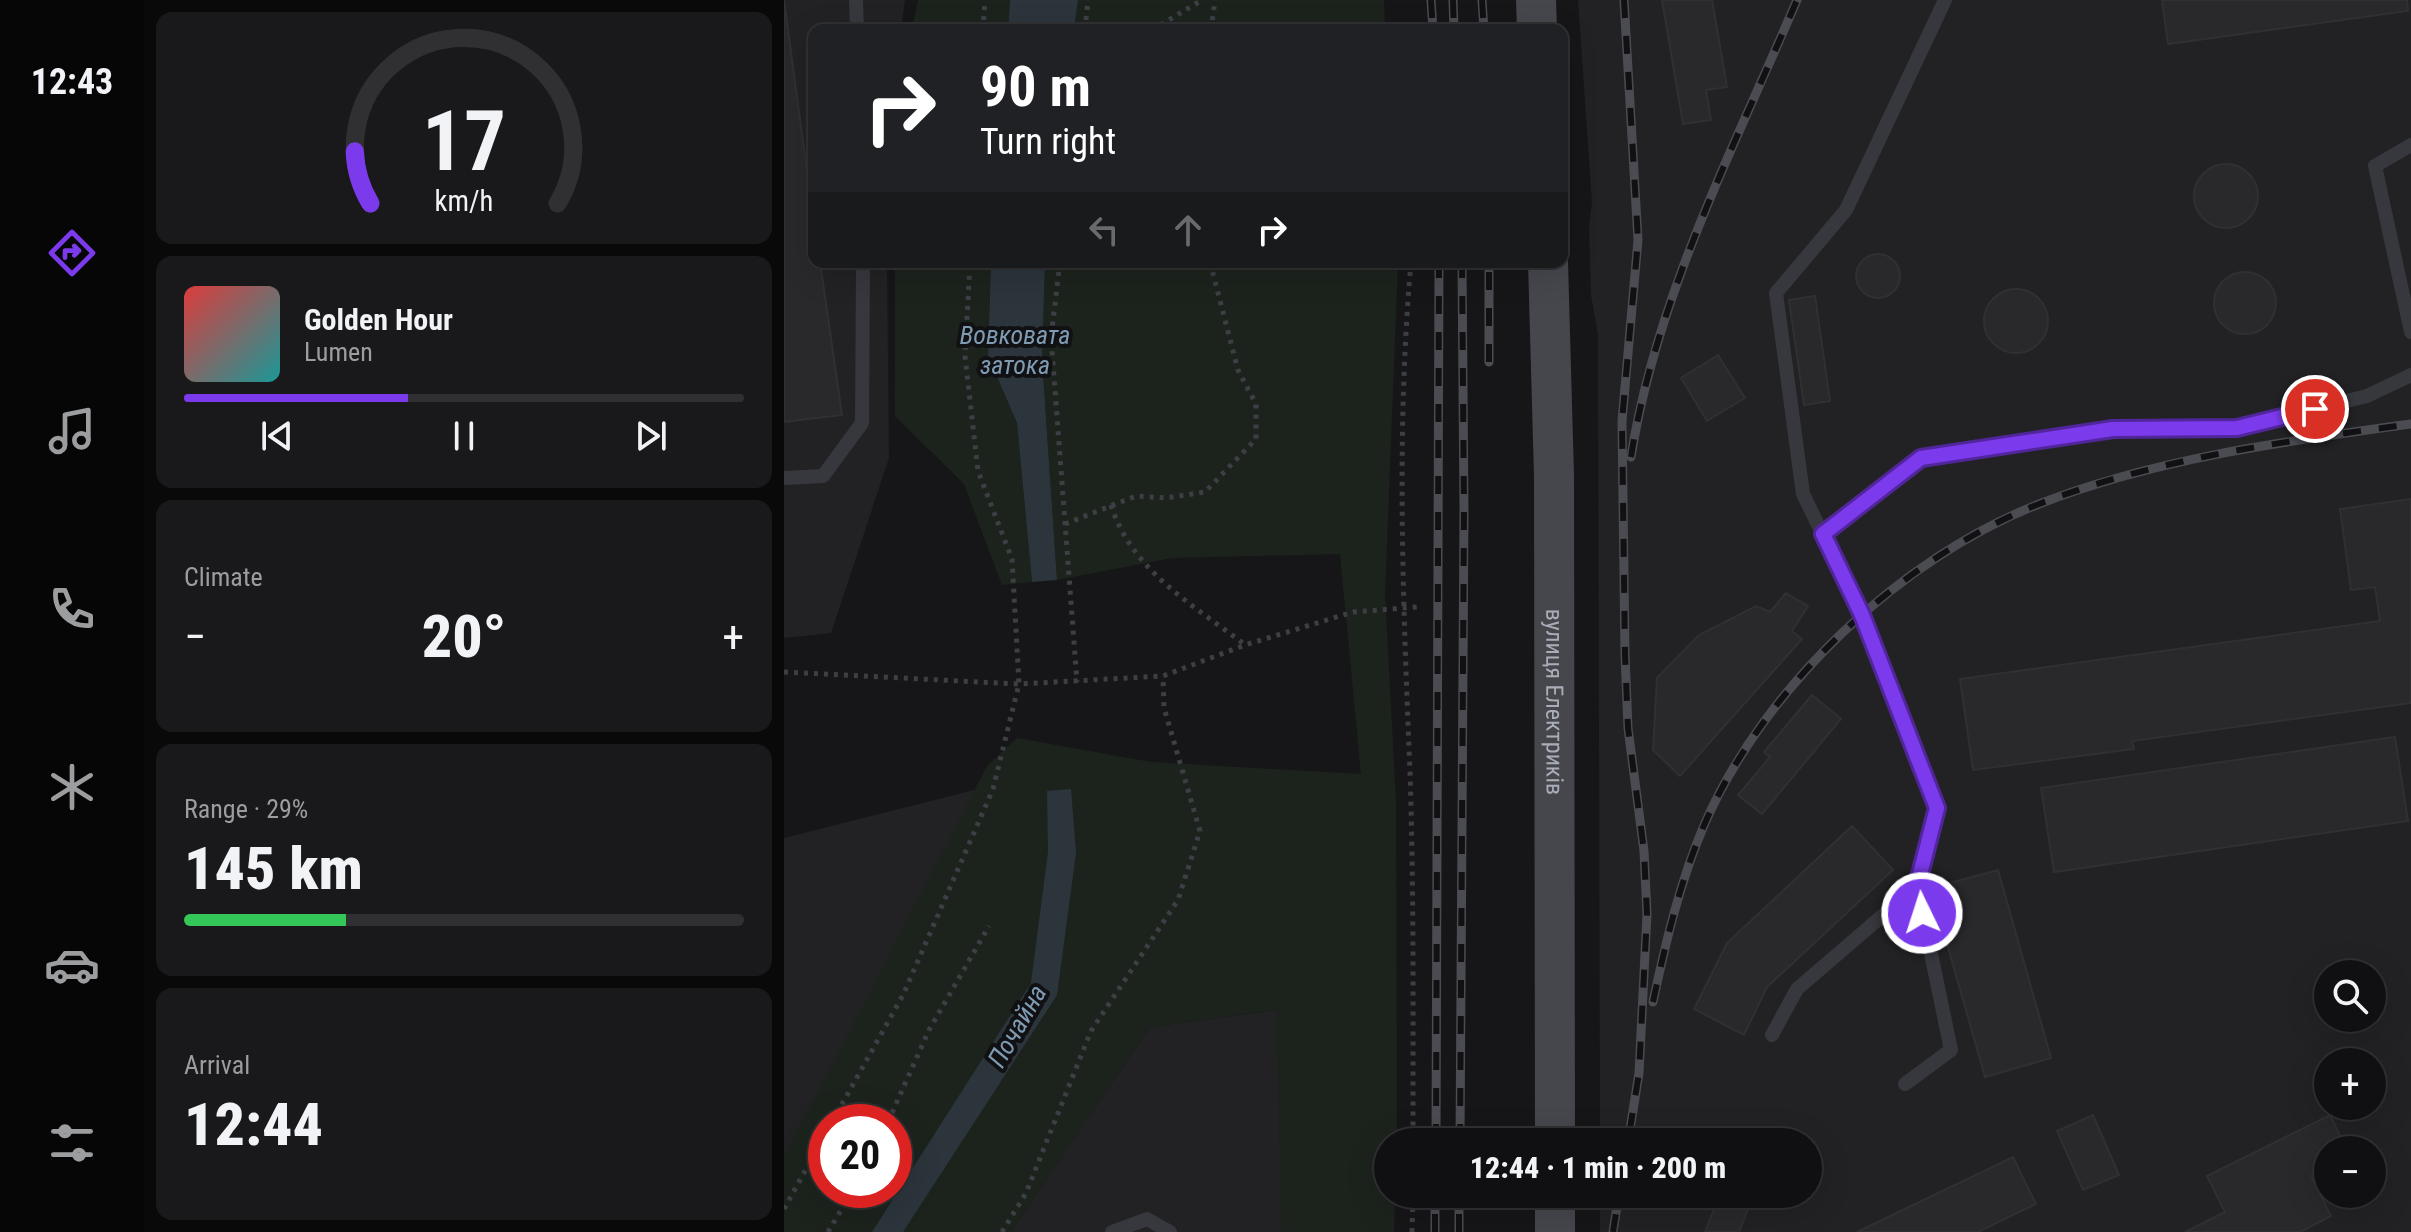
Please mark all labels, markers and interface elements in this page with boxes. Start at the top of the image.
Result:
text: 90 m [980,54,1091,120]
icon: right [848,56,952,160]
text: 12:43 [31,61,113,103]
text: 17 [422,93,506,190]
text: Turn right [980,121,1116,163]
text: km/h [435,184,493,218]
icon: left [1082,208,1126,252]
icon: ahead [1166,208,1210,252]
icon: right [1250,208,1294,252]
icon: directions [44,225,100,281]
text: Golden Hour [304,302,453,337]
water label: Вовковата затока [960,320,1070,380]
text: Lumen [304,337,373,367]
pin [2281,375,2349,443]
icon: arrive [2293,387,2337,431]
icon: music [44,403,100,459]
icon: previous [255,414,299,458]
icon: pause [442,414,486,458]
icon: next [629,414,673,458]
text: Climate [184,562,263,592]
icon: phone [44,581,100,637]
text: 20° [422,601,506,672]
street label: вулиця Електриків [1540,609,1568,795]
text: − [184,611,206,663]
text: + [722,611,744,663]
icon: climate [44,759,100,815]
text: Range · 29% [184,794,308,824]
text: 145 km [184,833,363,904]
position arrow [1880,871,1964,955]
icon: car [44,937,100,993]
map controls [2314,960,2386,1208]
button: search [2314,960,2386,1032]
water label: Почайна [981,979,1053,1073]
button: + [2314,1048,2386,1120]
text: Arrival [184,1050,250,1080]
text: 12:44 [184,1089,323,1160]
speed limit sign: 20 [808,1104,912,1208]
icon: filters [44,1115,100,1171]
button: − [2314,1136,2386,1208]
text: 12:44 · 1 min · 200 m [1470,1150,1726,1185]

